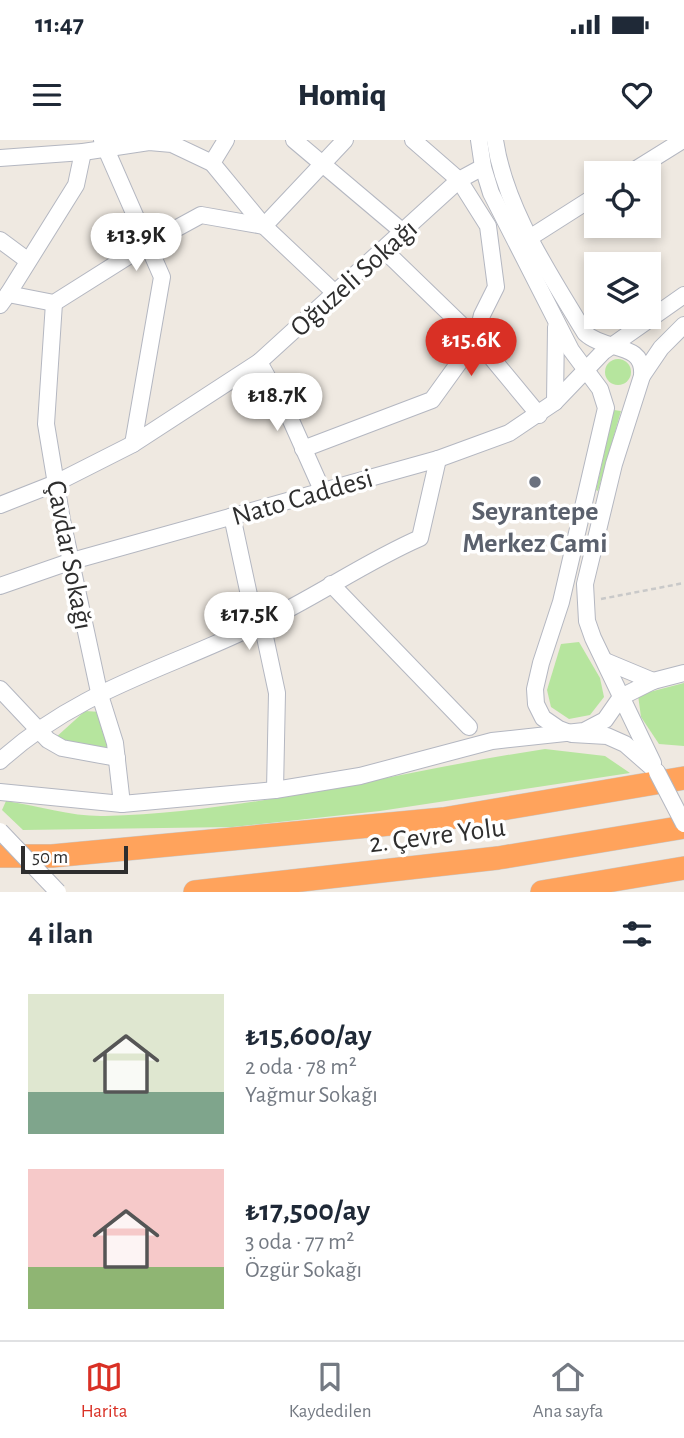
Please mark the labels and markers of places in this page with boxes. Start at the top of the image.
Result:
pin: ₺13.9K [79,214,193,273]
pin: ₺15.6K [414,318,528,378]
pin: ₺18.7K [220,373,334,433]
marker: Seyrantepe Merkez Cami [527,474,543,490]
place label: Seyrantepe Merkez Cami [463,498,608,558]
pin: ₺17.5K [192,592,306,652]

